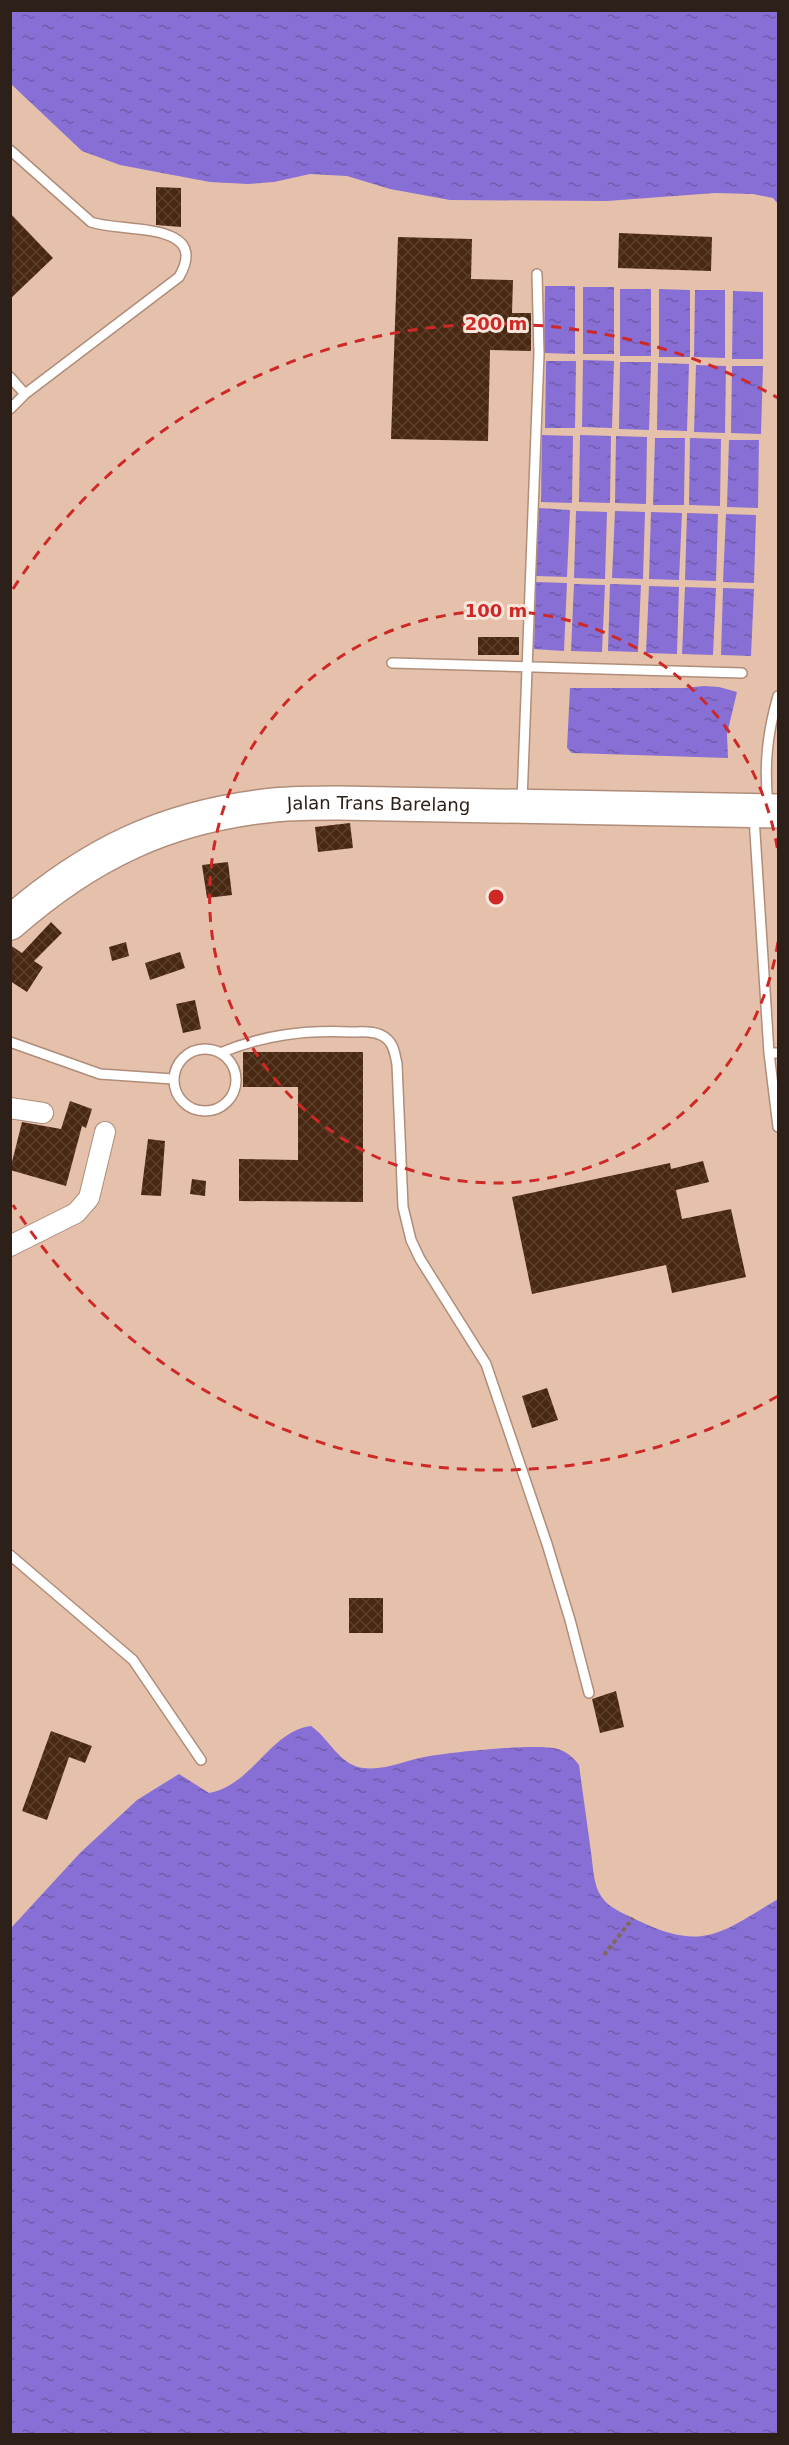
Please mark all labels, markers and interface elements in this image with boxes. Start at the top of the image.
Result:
text: 200 m [465,313,527,334]
text: 100 m [465,600,527,621]
street label: Jalan Trans Barelang [285,792,470,815]
centre of rings [486,887,506,907]

